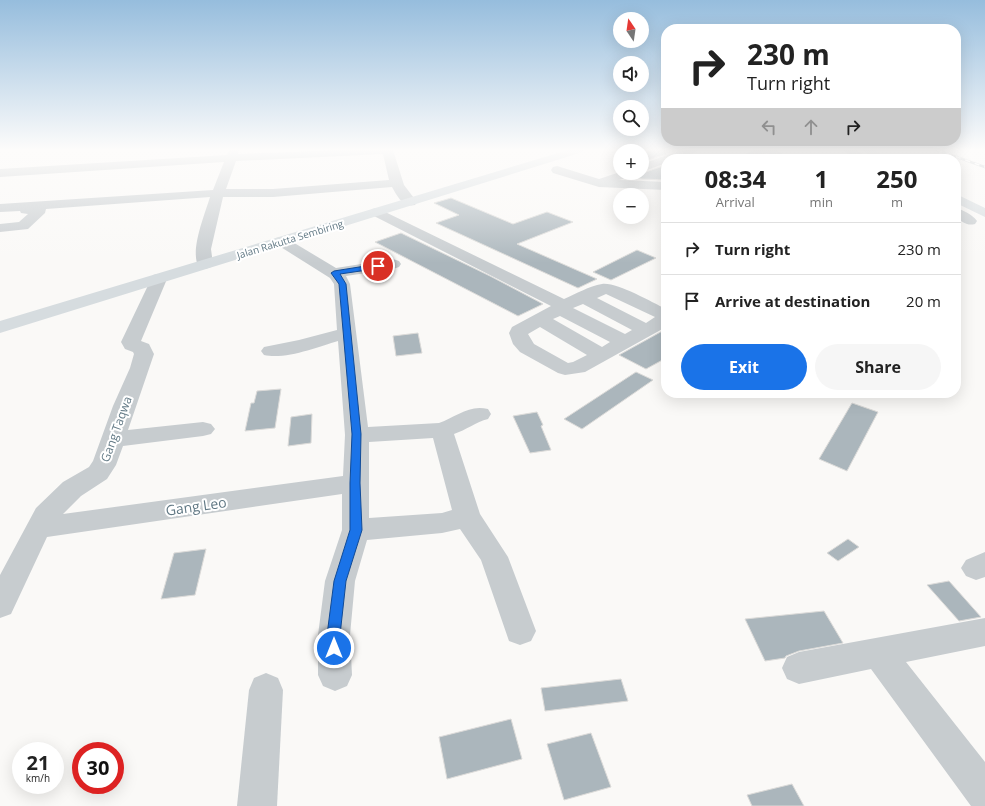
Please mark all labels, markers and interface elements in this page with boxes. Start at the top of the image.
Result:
north arrow [613,12,649,48]
map controls [613,12,649,224]
text: 230 m [747,35,830,73]
icon: right [681,40,733,92]
button: sound [613,56,649,92]
text: Turn right [747,71,830,95]
button: search [613,100,649,136]
icon: left [758,116,780,138]
icon: ahead [800,116,822,138]
icon: right [842,116,864,138]
button: + [613,144,649,180]
text: 08:34 [704,162,766,195]
text: 1 [814,162,828,195]
text: 250 [876,162,918,195]
button: − [613,188,649,224]
text: Arrival [716,193,755,211]
text: min [810,193,833,211]
text: m [891,193,903,211]
street label: Jalan Rakutta Sembiring [234,216,345,262]
icon: right [681,238,703,260]
text: Turn right [715,239,790,259]
text: 230 m [897,239,941,259]
pin [361,249,395,283]
icon: arrive [367,255,389,277]
icon: arrive [681,290,703,312]
text: Arrive at destination [715,291,870,311]
text: 20 m [906,291,941,311]
button: Exit [681,344,807,390]
button: Share [815,344,941,390]
street label: Gang Taqwa [96,394,136,464]
street label: Gang Leo [164,492,228,520]
position arrow [313,627,355,669]
speed limit sign: 30 [72,742,124,794]
text: 21 [27,749,49,776]
text: km/h [26,771,50,785]

